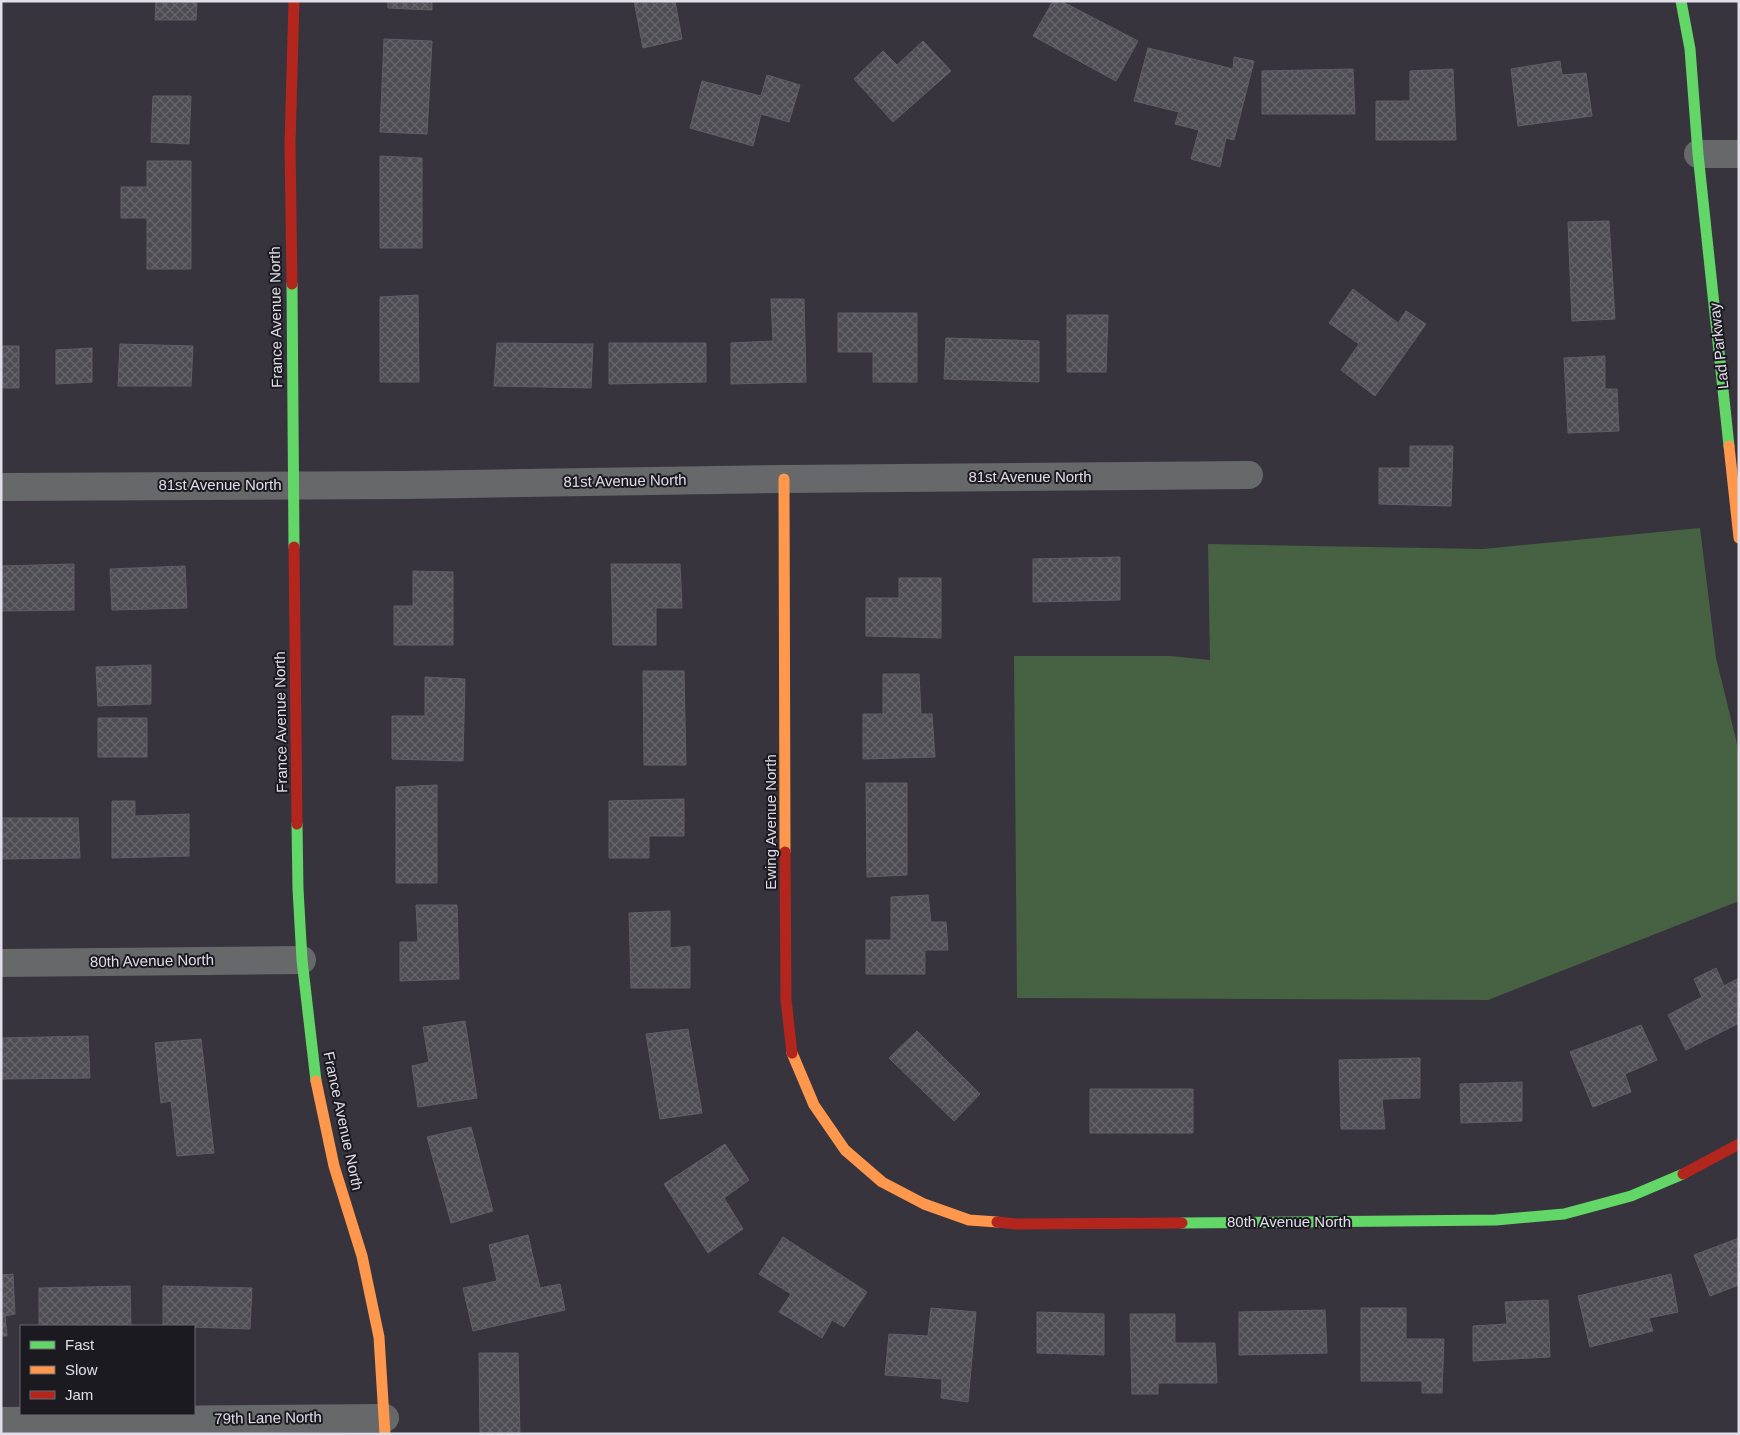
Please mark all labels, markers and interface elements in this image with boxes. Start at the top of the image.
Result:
street label: France Avenue North [266,246,285,388]
street label: Lad Parkway [1705,302,1731,390]
street label: 81st Avenue North [968,468,1092,485]
street label: 81st Avenue North [563,471,687,490]
street label: 81st Avenue North [158,476,282,493]
street label: France Avenue North [271,651,290,793]
street label: Ewing Avenue North [762,754,779,890]
street label: 80th Avenue North [90,951,214,970]
street label: France Avenue North [320,1050,367,1192]
street label: 80th Avenue North [1227,1213,1351,1230]
legend [20,1325,195,1415]
text: Fast [65,1336,95,1353]
text: Slow [65,1361,98,1378]
text: Jam [65,1386,93,1403]
street label: 79th Lane North [214,1408,322,1427]

